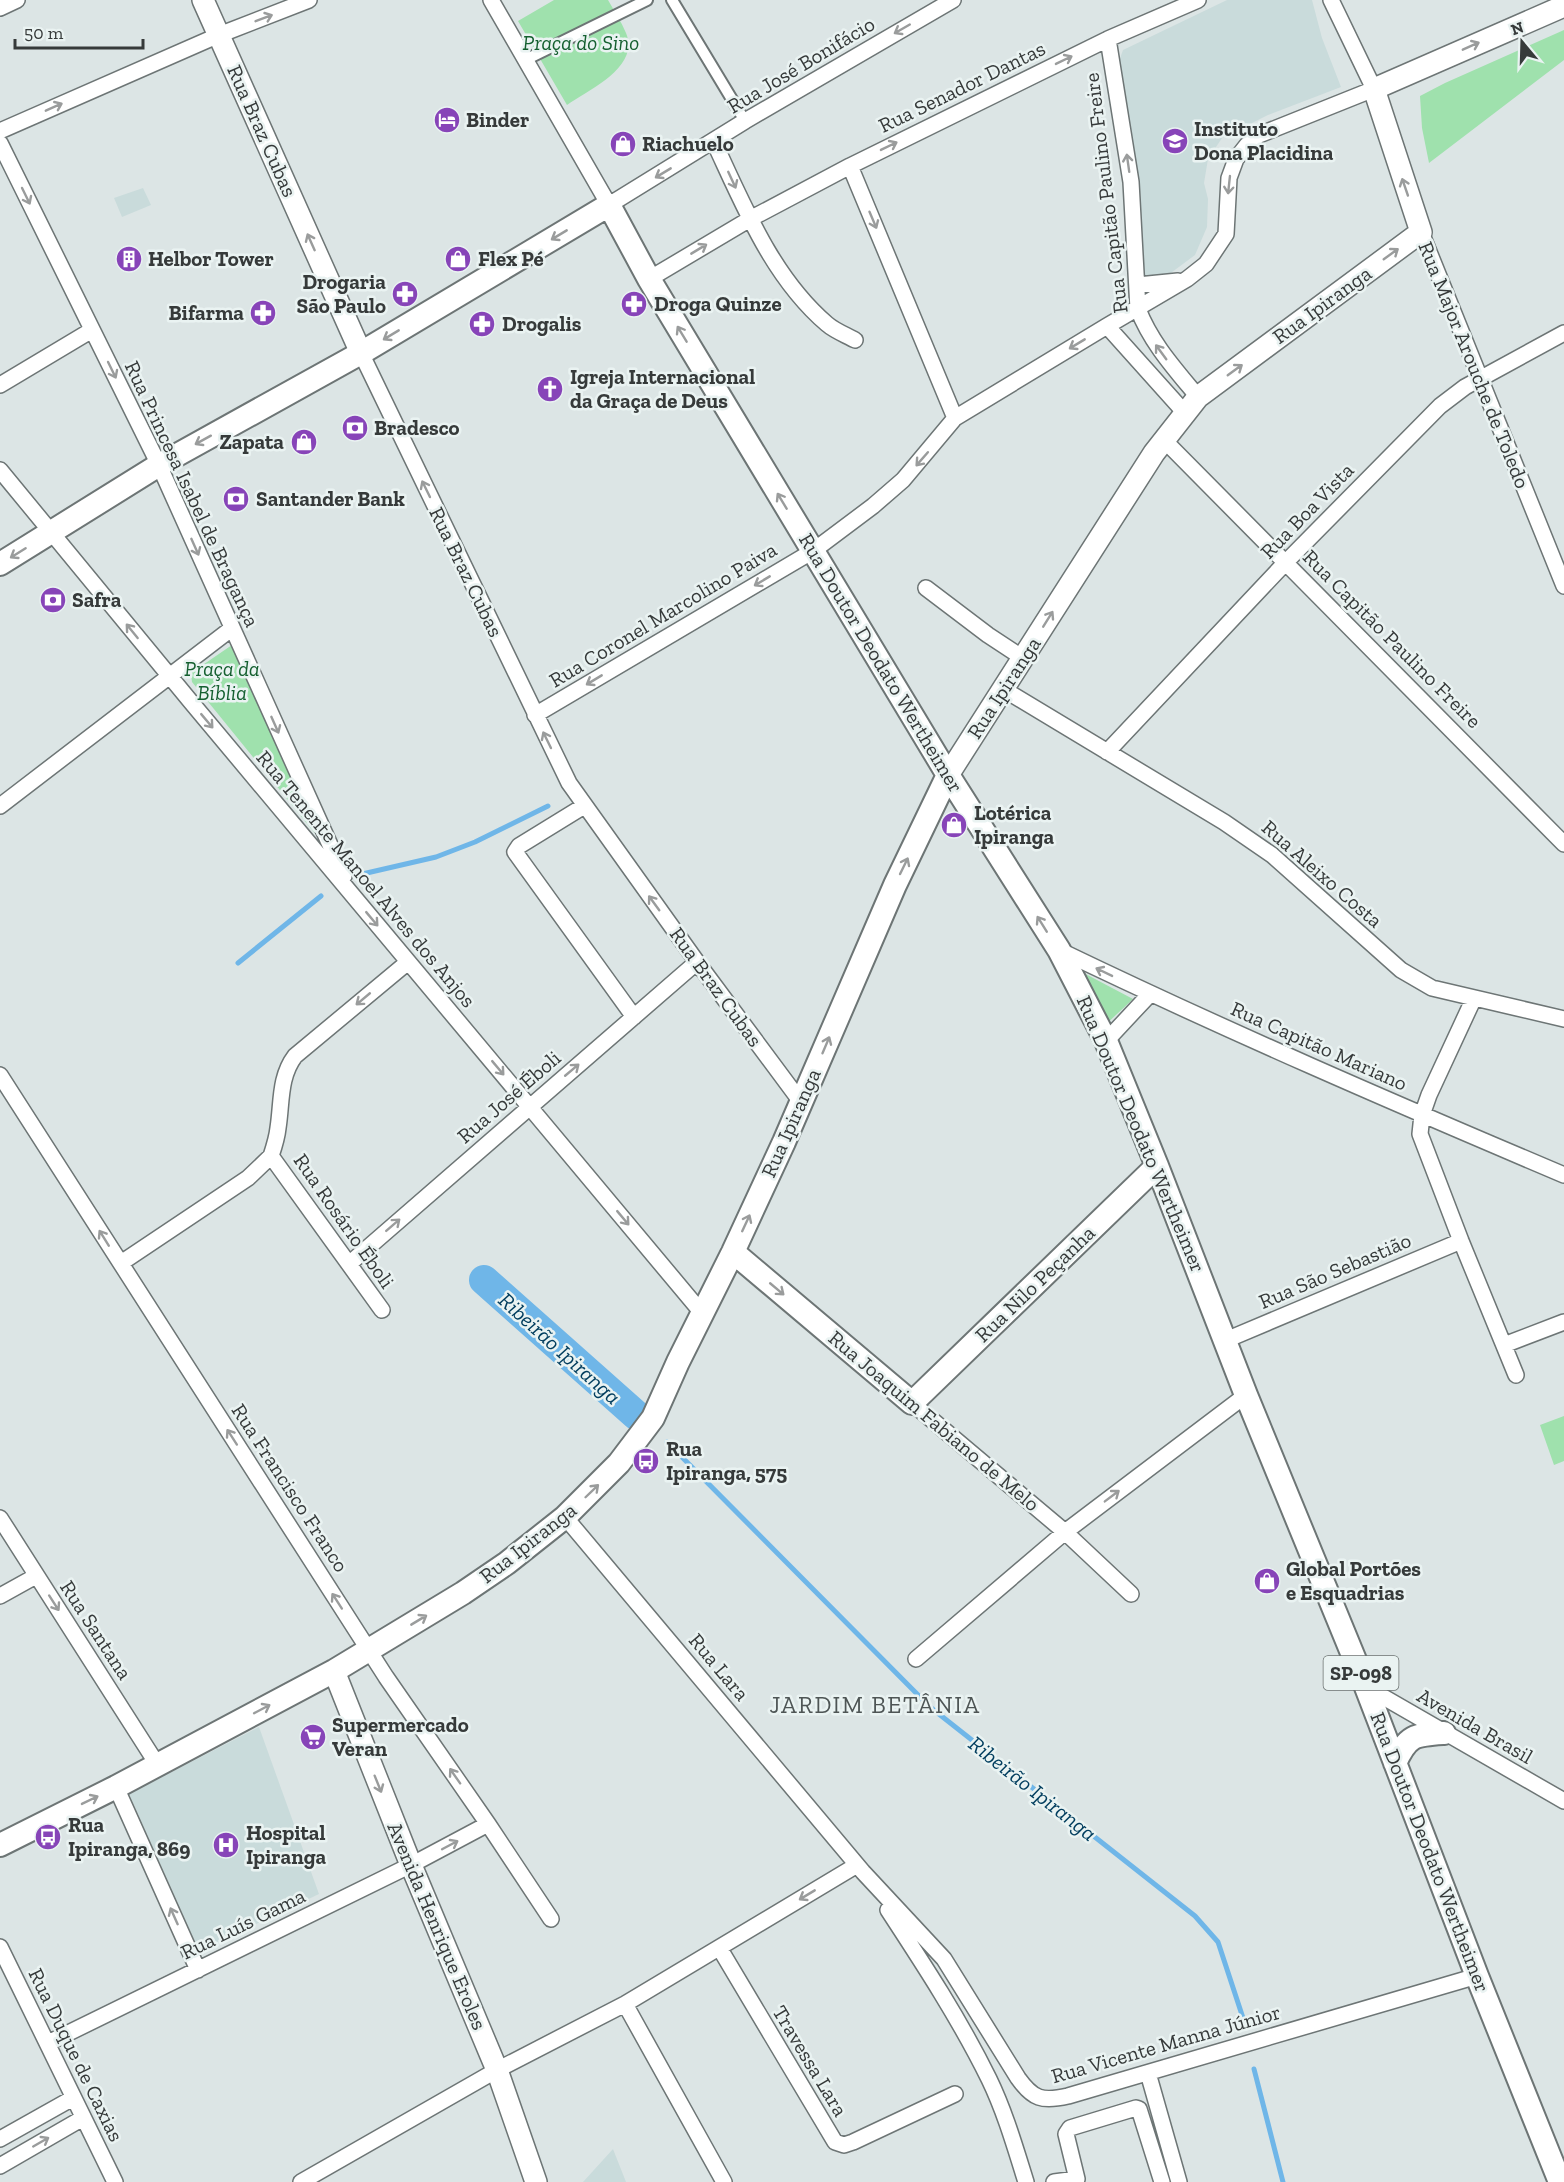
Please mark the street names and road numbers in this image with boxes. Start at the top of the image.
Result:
street label: Rua José Bonifácio [723,11,879,118]
street label: Rua Senador Dantas [874,35,1049,138]
street label: Rua Braz Cubas [222,61,303,201]
street label: Rua Capitão Paulino Freire [1078,71,1133,315]
street label: Rua Major Arouche de Toledo [1413,238,1535,492]
street label: Rua Ipiranga [1267,260,1376,349]
street label: Rua Princesa Isabel de Bragança [120,357,265,631]
street label: Rua Boa Vista [1255,458,1359,564]
street label: Rua Braz Cubas [424,503,509,641]
street label: Rua Doutor Deodato Wertheimer [794,529,969,797]
street label: Rua Coronel Marcolino Paiva [544,537,781,693]
street label: Rua Capitão Paulino Freire [1298,544,1487,733]
street label: Rua Ipiranga [961,632,1046,743]
street label: Rua Tenente Manoel Alves dos Anjos [251,745,481,1013]
street label: Rua Aleixo Costa [1257,815,1388,933]
street label: Rua Braz Cubas [665,922,768,1051]
street label: Rua Doutor Deodato Wertheimer [1072,992,1211,1276]
street label: Rua Capitão Mariano [1227,995,1411,1096]
street label: Rua José Éboli [452,1045,566,1148]
street label: Rua Ipiranga [756,1065,826,1181]
street label: Rua Rosário Éboli [289,1149,400,1293]
street label: Rua Nilo Peçanha [969,1220,1100,1347]
street label: Rua São Sebastião [1255,1227,1415,1314]
street label: Rua Joaquim Fabiano de Melo [824,1325,1045,1516]
street label: Rua Francisco Franco [227,1399,354,1577]
street label: Rua Ipiranga [474,1497,581,1588]
street label: Rua Santana [55,1575,138,1684]
street label: Rua Lara [684,1628,755,1705]
road number: SP-098 [1324,1656,1398,1690]
street label: Avenida Brasil [1413,1682,1538,1769]
street label: Rua Doutor Deodato Wertheimer [1365,1708,1496,1995]
street label: Avenida Henrique Eroles [382,1818,493,2034]
street label: Rua Luís Gama [176,1883,309,1964]
street label: Rua Duque de Caxias [24,1964,129,2146]
street label: Rua Vicente Manna Júnior [1048,1999,1283,2088]
street label: Travessa Lara [767,2001,853,2121]

